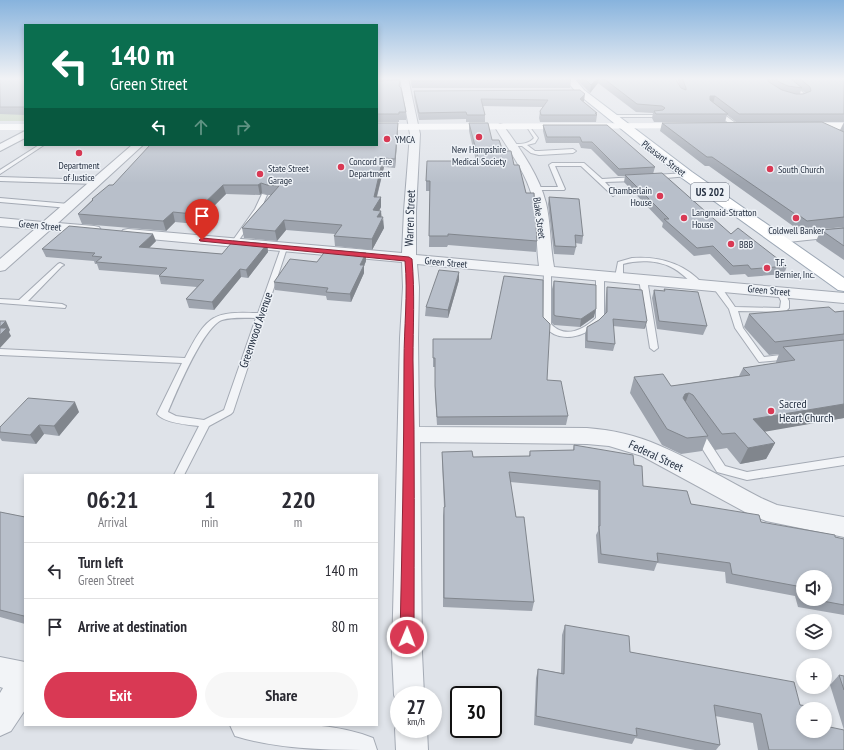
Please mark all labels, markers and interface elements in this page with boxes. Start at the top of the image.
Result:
text: 140 m [110,36,174,73]
icon: left [44,40,96,92]
text: Green Street [110,72,188,95]
icon: left [148,116,170,138]
icon: ahead [190,116,212,138]
icon: right [232,116,254,138]
marker: New Hampshire Medical Society [474,132,484,142]
place label: YMCA [395,133,415,146]
marker: YMCA [382,134,392,144]
street label: Pleasant Street [639,137,689,179]
place label: New Hampshire Medical Society [452,143,506,168]
marker: Department of Justice [74,148,84,158]
place label: Concord Fire Department [349,155,392,180]
place label: Department of Justice [58,159,100,184]
place label: State Street Garage [268,162,309,187]
marker: Concord Fire Department [336,162,346,172]
place label: South Church [778,163,824,176]
marker: South Church [765,164,775,174]
marker: State Street Garage [255,169,265,179]
road number: US 202 [691,183,729,201]
place label: Chamberlain House [608,184,652,209]
street label: Warren Street [401,189,418,247]
marker: Chamberlain House [655,191,665,201]
street label: Blake Street [530,196,549,240]
pin [185,199,219,240]
icon: arrive [191,205,213,227]
place label: Langmaid-Stratton House [692,206,757,231]
marker: Langmaid-Stratton House [679,213,689,223]
marker: Coldwell Banker [791,213,801,223]
street label: Green Street [18,217,62,234]
place label: Coldwell Banker [768,224,824,237]
place label: BBB [739,238,753,251]
marker: BBB [726,239,736,249]
street label: Green Street [424,254,468,271]
place label: T.F. Bernier, Inc. [775,256,815,281]
marker: T.F. Bernier, Inc. [762,263,772,273]
street label: Green Street [747,282,791,299]
street label: Greenwood Avenue [236,290,276,370]
place label: Sacred Heart Church [779,396,833,425]
marker: Sacred Heart Church [766,406,776,416]
street label: Federal Street [627,436,686,475]
text: 06:21 [87,484,139,515]
text: 1 [204,484,215,515]
text: 220 [281,484,315,515]
text: Arrival [98,514,127,531]
text: min [201,514,218,531]
text: m [294,514,302,531]
text: Turn left [78,553,123,572]
icon: left [44,560,66,582]
text: 140 m [325,561,358,580]
map controls [796,570,832,738]
button: sound [796,570,832,606]
text: Green Street [78,572,134,589]
button: layers [796,614,832,650]
icon: arrive [44,616,66,638]
position arrow [386,616,428,658]
text: Arrive at destination [78,617,187,636]
text: 80 m [332,617,358,636]
button: + [796,658,832,694]
button: Exit [44,672,197,718]
button: Share [205,672,358,718]
speed limit sign: 30 [450,686,502,738]
text: 27 [406,694,426,720]
button: − [796,702,832,738]
text: km/h [407,715,425,728]

